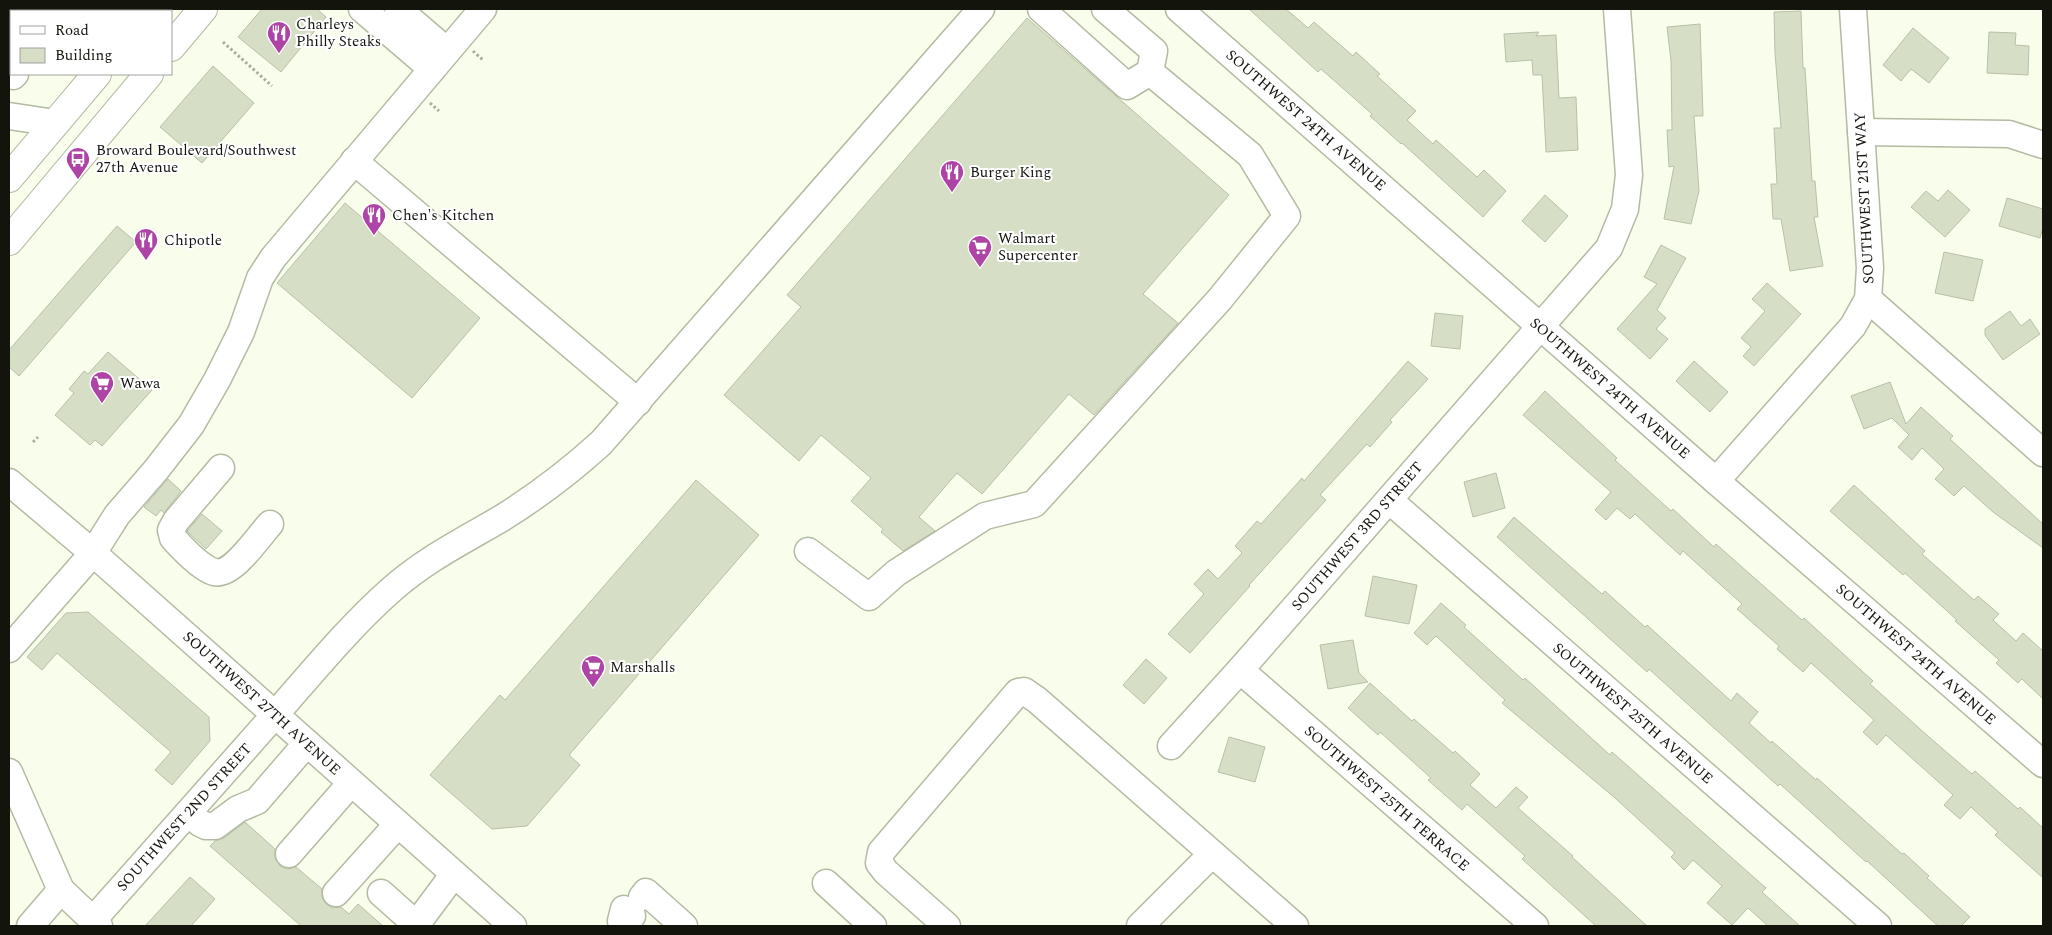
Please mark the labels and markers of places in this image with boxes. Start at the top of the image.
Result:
place label: Charleys Philly Steaks [296,13,381,53]
restaurant icon: Charleys Philly Steaks [266,20,292,54]
place label: Broward Boulevard/Southwest 27th Avenue [96,139,296,179]
bus stop icon: Broward Boulevard/Southwest 27th Avenue [65,146,91,180]
restaurant icon: Burger King [939,159,965,193]
place label: Burger King [970,161,1051,184]
restaurant icon: Chen's Kitchen [361,202,387,236]
place label: Chen's Kitchen [392,204,494,227]
restaurant icon: Chipotle [133,227,159,261]
place label: Walmart Supercenter [998,227,1078,267]
place label: Chipotle [164,229,222,252]
supermarket icon: Walmart Supercenter [967,234,993,268]
supermarket icon: Wawa [89,370,115,404]
place label: Wawa [120,372,161,395]
supermarket icon: Marshalls [580,654,606,688]
place label: Marshalls [610,656,675,679]

